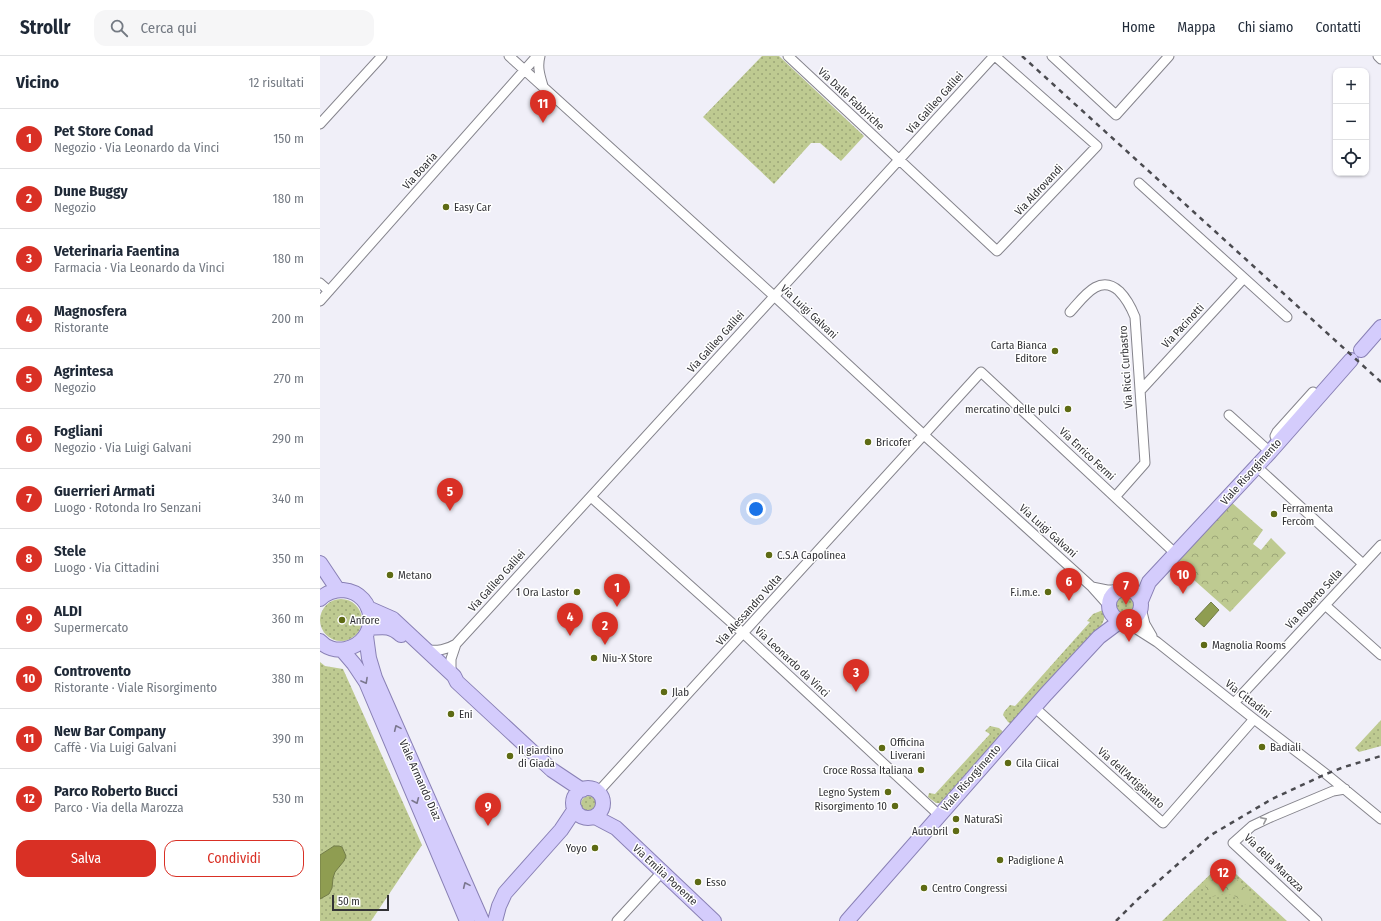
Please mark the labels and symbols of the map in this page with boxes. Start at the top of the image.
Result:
street label: Via Dalle Fabbriche [815,65,887,133]
street label: Via Galileo Galilei [904,69,966,137]
pin: 11 [530,90,556,123]
street label: Via Boaria [400,150,440,192]
street label: Via Aldrovandi [1012,162,1066,218]
place label: Easy Car [454,201,491,214]
marker: Easy Car [441,202,451,212]
street label: Via Luigi Galvani [778,282,840,342]
street label: Via Pacinotti [1159,301,1207,351]
street label: Via Galileo Galilei [685,308,747,376]
street label: Via Ricci Curbastro [1117,325,1135,409]
place label: Carta Bianca Editore [991,339,1047,365]
marker: Carta Bianca Editore [1050,346,1060,356]
place label: mercatino delle pulci [965,403,1060,416]
marker: mercatino delle pulci [1063,404,1073,414]
street label: Via Enrico Fermi [1056,425,1118,483]
place label: Bricofer [876,436,912,449]
street label: Viale Risorgimento [1218,436,1284,508]
marker: Bricofer [863,437,873,447]
pin: 5 [437,478,463,511]
your location [746,499,766,519]
street label: Via Luigi Galvani [1016,502,1080,560]
place label: Ferramenta Fercom [1282,502,1333,528]
marker: Ferramenta Fercom [1269,509,1279,519]
street label: Via Galileo Galilei [466,547,528,615]
place label: C.S.A Capolinea [777,549,846,562]
marker: C.S.A Capolinea [764,550,774,560]
pin: 10 [1170,561,1196,594]
street label: Via Roberto Sella [1283,566,1345,632]
pin: 6 [1056,568,1082,601]
place label: Metano [398,569,432,582]
marker: Metano [385,570,395,580]
street label: Via Alessandro Volta [714,572,784,648]
pin: 7 [1113,572,1139,605]
pin: 1 [604,574,630,607]
place label: 1 Ora Lastor [516,586,569,599]
place label: F.i.m.e. [1010,586,1040,599]
marker: 1 Ora Lastor [572,587,582,597]
marker: F.i.m.e. [1043,587,1053,597]
pin: 4 [557,603,583,636]
pin: 8 [1116,609,1142,642]
pin: 2 [592,612,618,645]
place label: Anfore [350,614,380,627]
marker: Anfore [337,615,347,625]
street label: Via Leonardo da Vinci [752,624,832,700]
place label: Magnolia Rooms [1212,639,1286,652]
marker: Magnolia Rooms [1199,640,1209,650]
place label: Niu-X Store [602,652,652,665]
marker: Niu-X Store [589,653,599,663]
pin: 3 [843,659,869,692]
one-way arrow [360,677,367,684]
street label: Via Cittadini [1223,677,1274,721]
place label: Jlab [672,686,689,699]
marker: Jlab [659,687,669,697]
place label: Eni [459,708,473,721]
marker: Eni [446,709,456,719]
one-way arrow [394,724,402,731]
place label: Officina Liverani [890,736,926,762]
street label: Viale Armando Diaz [396,738,444,823]
place label: Badiali [1270,741,1301,754]
street label: Viale Risorgimento [938,742,1004,814]
marker: Badiali [1257,742,1267,752]
marker: Officina Liverani [877,743,887,753]
place label: Il giardino di Giada [518,744,564,770]
street label: Via dell'Artigianato [1095,745,1167,811]
marker: Il giardino di Giada [505,751,515,761]
place label: Cila Ciicai [1016,757,1059,770]
marker: Cila Ciicai [1003,758,1013,768]
place label: Croce Rossa Italiana [823,764,913,777]
marker: Croce Rossa Italiana [916,765,926,775]
place label: Legno System [818,786,880,799]
marker: Legno System [883,787,893,797]
pin: 9 [475,793,501,826]
one-way arrow [411,796,419,804]
place label: Risorgimento 10 [815,800,887,813]
marker: Risorgimento 10 [890,801,900,811]
place label: NaturaSì [964,813,1003,826]
marker: NaturaSì [951,814,961,824]
one-way arrow [1259,817,1267,825]
place label: Autobril [912,825,948,838]
marker: Autobril [951,826,961,836]
street label: Via della Marozza [1241,831,1307,895]
place label: Yoyo [566,842,587,855]
street label: Via Emilia Ponente [630,842,700,908]
marker: Yoyo [590,843,600,853]
place label: Padiglione A [1008,854,1064,867]
marker: Padiglione A [995,855,1005,865]
pin: 12 [1210,859,1236,892]
place label: Esso [706,876,726,889]
marker: Esso [693,877,703,887]
one-way arrow [463,882,471,889]
place label: Centro Congressi [932,882,1007,895]
marker: Centro Congressi [919,883,929,893]
scale bar [332,893,389,912]

